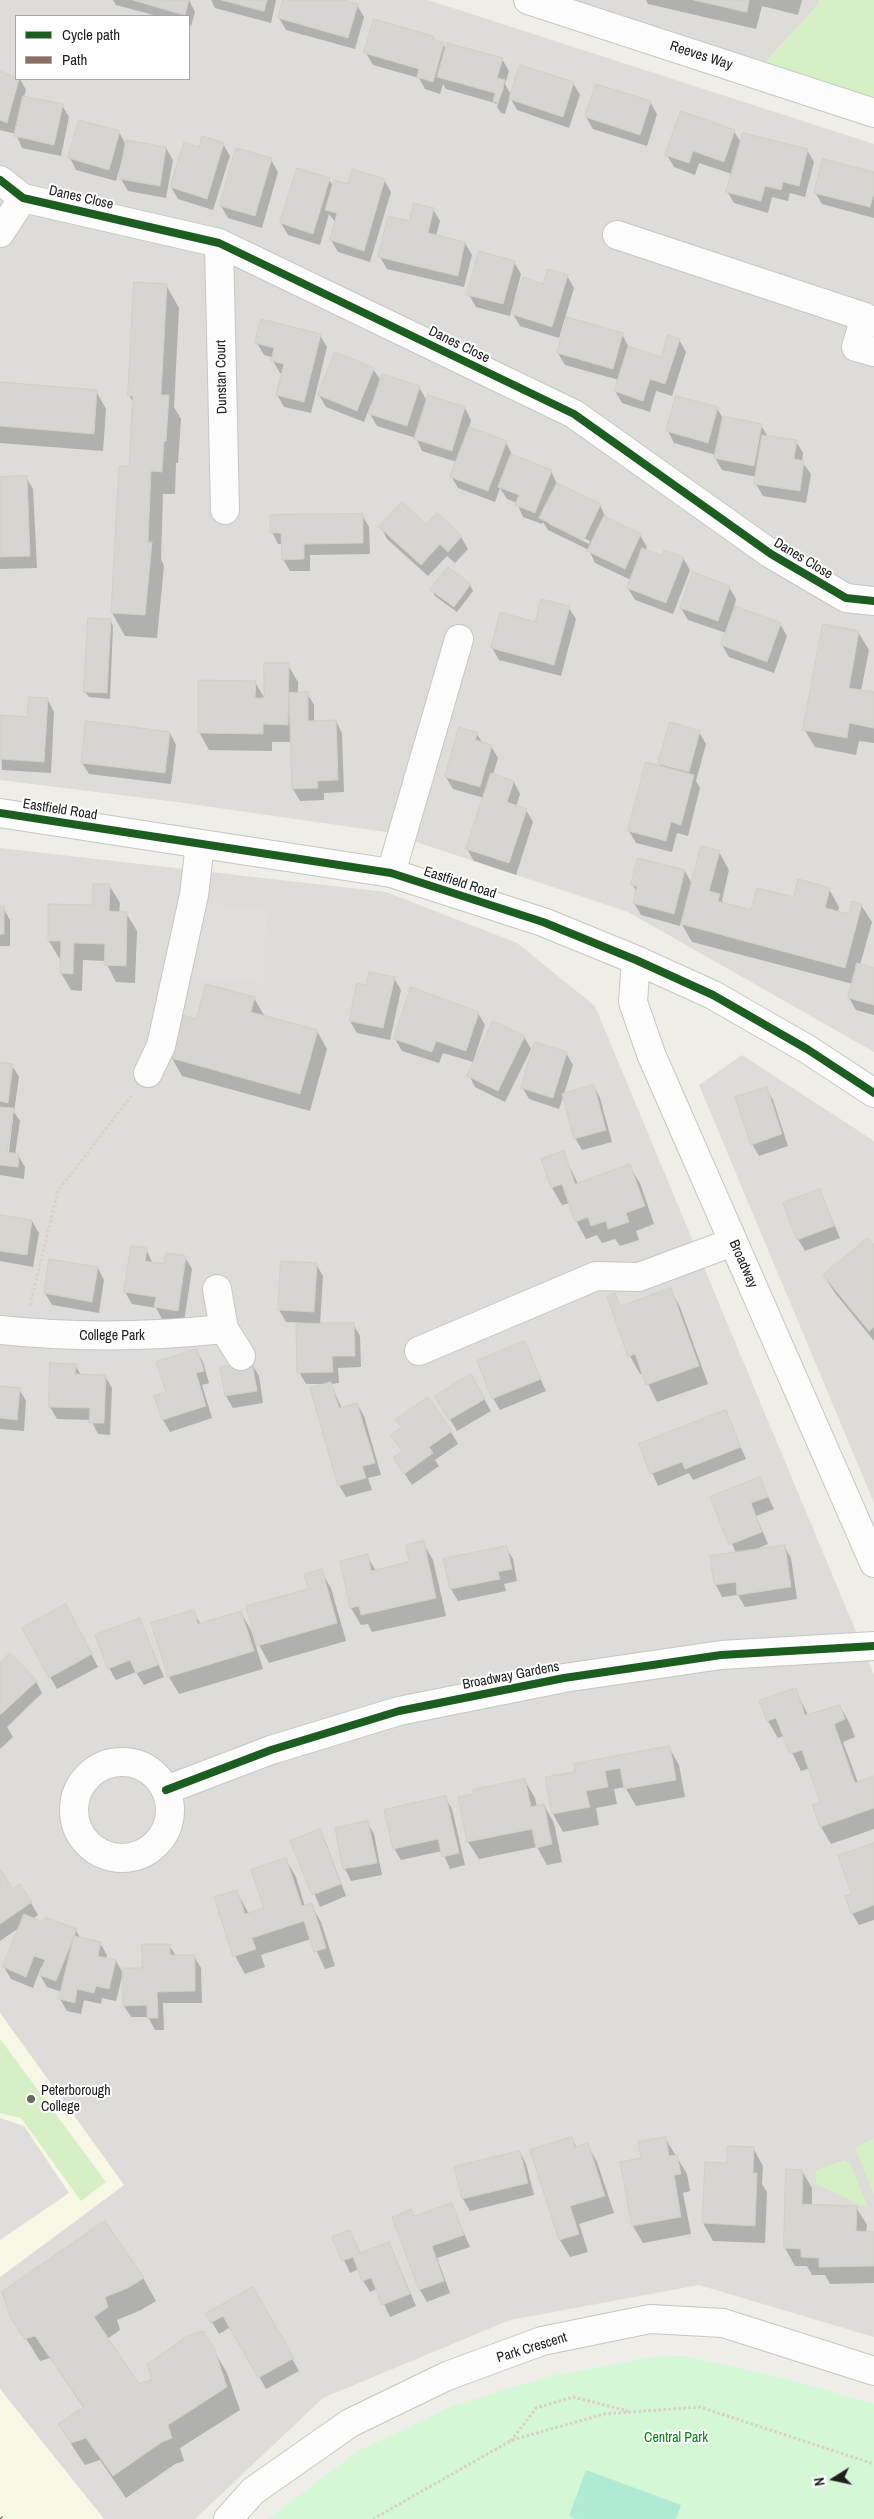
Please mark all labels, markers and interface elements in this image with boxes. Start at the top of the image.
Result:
legend [15,15,190,80]
text: Cycle path [62,24,120,45]
street label: Reeves Way [668,38,734,74]
text: Path [62,49,87,70]
street label: Danes Close [47,182,115,214]
street label: Danes Close [426,323,492,367]
street label: Dunstan Court [213,340,231,414]
street label: Danes Close [771,535,835,583]
street label: Eastfield Road [21,796,99,824]
street label: Eastfield Road [422,863,498,903]
street label: Broadway [725,1237,761,1291]
street label: College Park [79,1328,145,1344]
street label: Broadway Gardens [461,1658,561,1694]
place label: Peterborough College [41,2083,111,2116]
marker: Peterborough College [25,2093,37,2105]
street label: Park Crescent [495,2329,569,2367]
park label: Central Park [644,2430,708,2446]
north arrow [809,2454,859,2504]
text: N [810,2476,829,2487]

